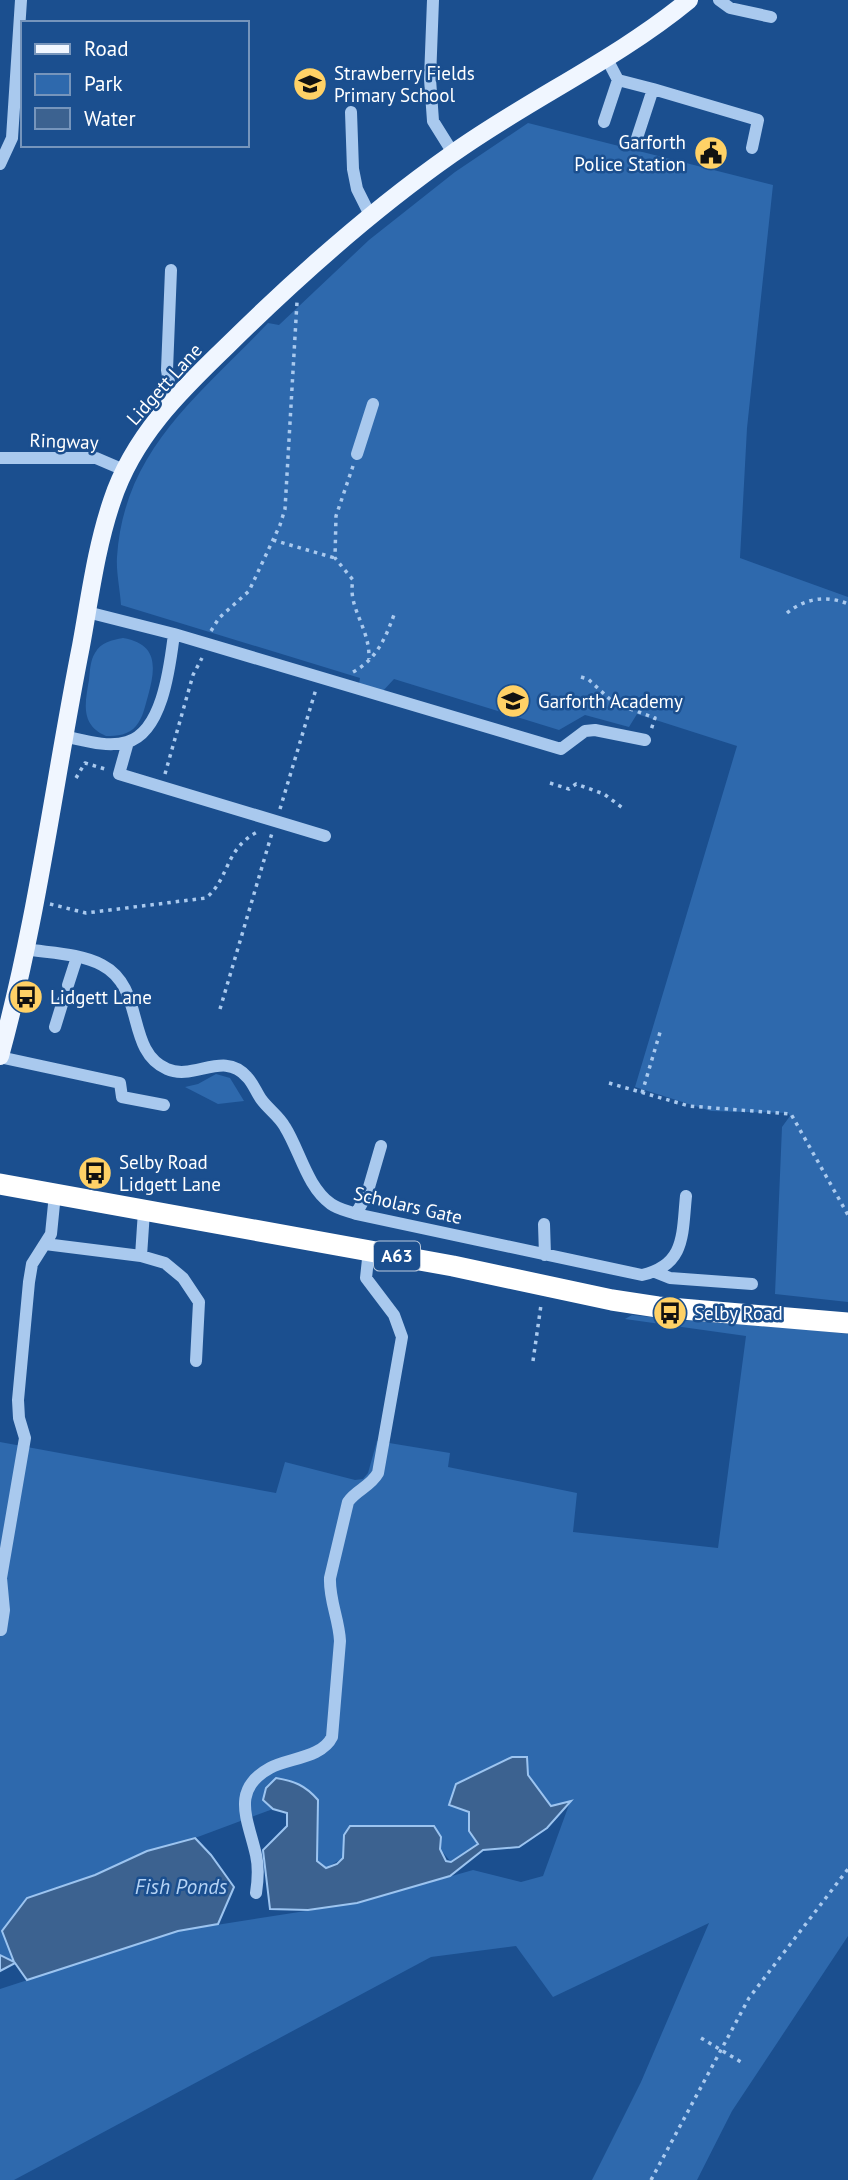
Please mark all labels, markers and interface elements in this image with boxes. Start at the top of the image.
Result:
legend [21,21,248,147]
text: Road [84,35,128,62]
place label: Strawberry Fields Primary School [334,61,475,107]
school or university icon: Strawberry Fields Primary School [291,65,329,103]
text: Park [84,70,123,97]
text: Water [84,105,136,132]
place label: Garforth Police Station [574,130,686,176]
public building icon: Garforth Police Station [692,134,730,172]
street label: Lidgett Lane [121,338,207,430]
street label: Ringway [29,428,99,454]
school or university icon: Garforth Academy [494,682,532,720]
place label: Garforth Academy [538,689,683,713]
bus stop icon: Lidgett Lane [7,978,45,1016]
place label: Lidgett Lane [50,985,152,1009]
place label: Selby Road Lidgett Lane [119,1150,221,1196]
bus stop icon: Selby Road Lidgett Lane [76,1154,114,1192]
street label: Scholars Gate [351,1181,465,1229]
road number: A63 [374,1241,420,1270]
bus stop icon: Selby Road [651,1294,689,1332]
place label: Selby Road [694,1301,783,1325]
water label: Fish Ponds [135,1873,228,1900]

